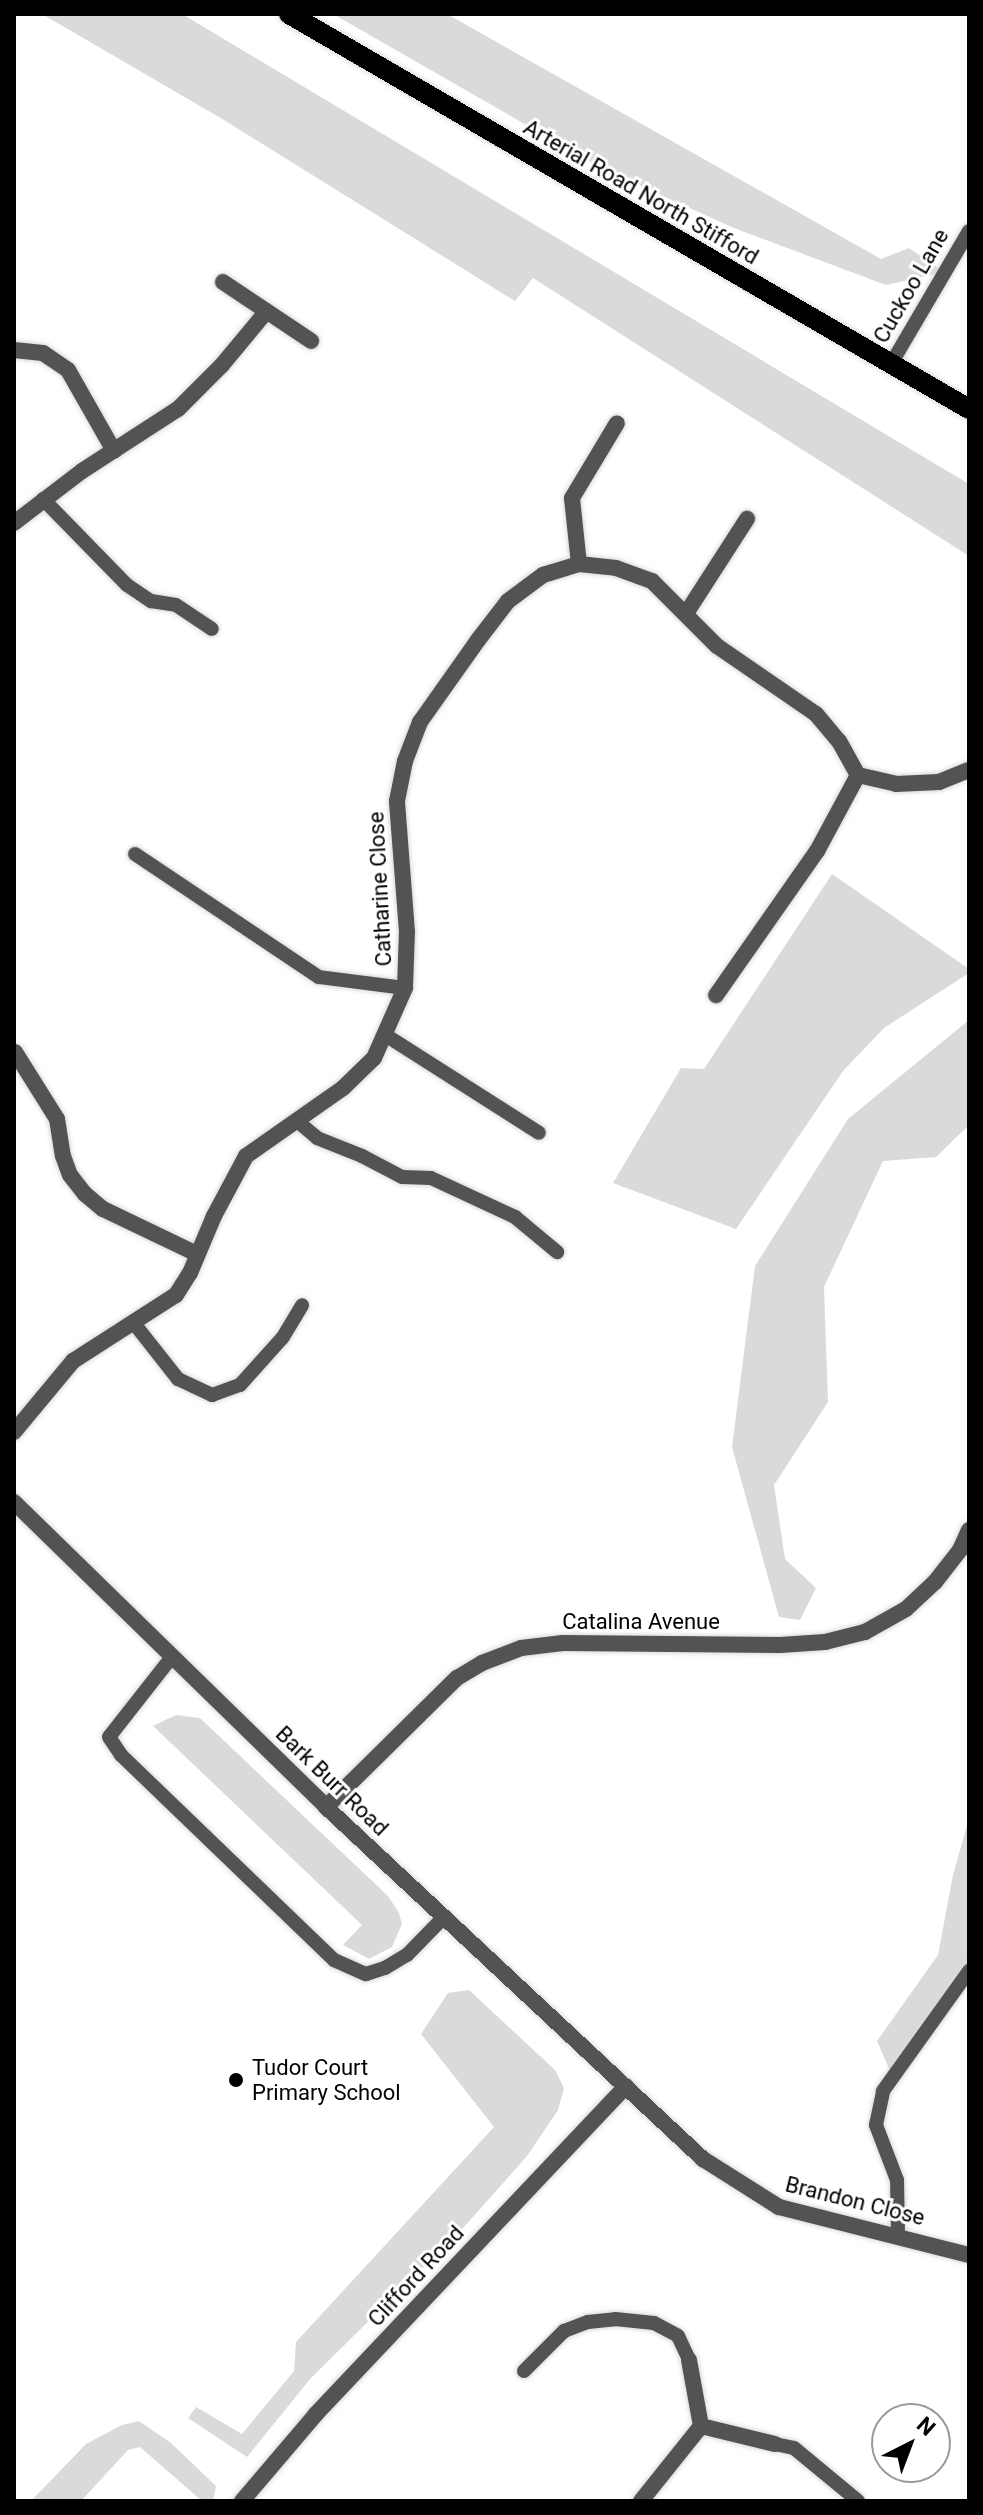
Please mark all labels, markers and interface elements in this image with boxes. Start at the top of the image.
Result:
street label: Arterial Road North Stifford [519,114,763,270]
street label: Cuckoo Lane [868,224,954,348]
street label: Catharine Close [363,811,397,967]
street label: Catalina Avenue [562,1609,720,1635]
street label: Bark Burr Road [270,1721,394,1841]
place label: Tudor Court Primary School [252,2054,401,2106]
marker: Tudor Court Primary School [227,2071,245,2089]
street label: Brandon Close [783,2171,927,2231]
street label: Clifford Road [363,2220,469,2332]
north arrow [871,2403,951,2483]
text: N [912,2412,940,2441]

